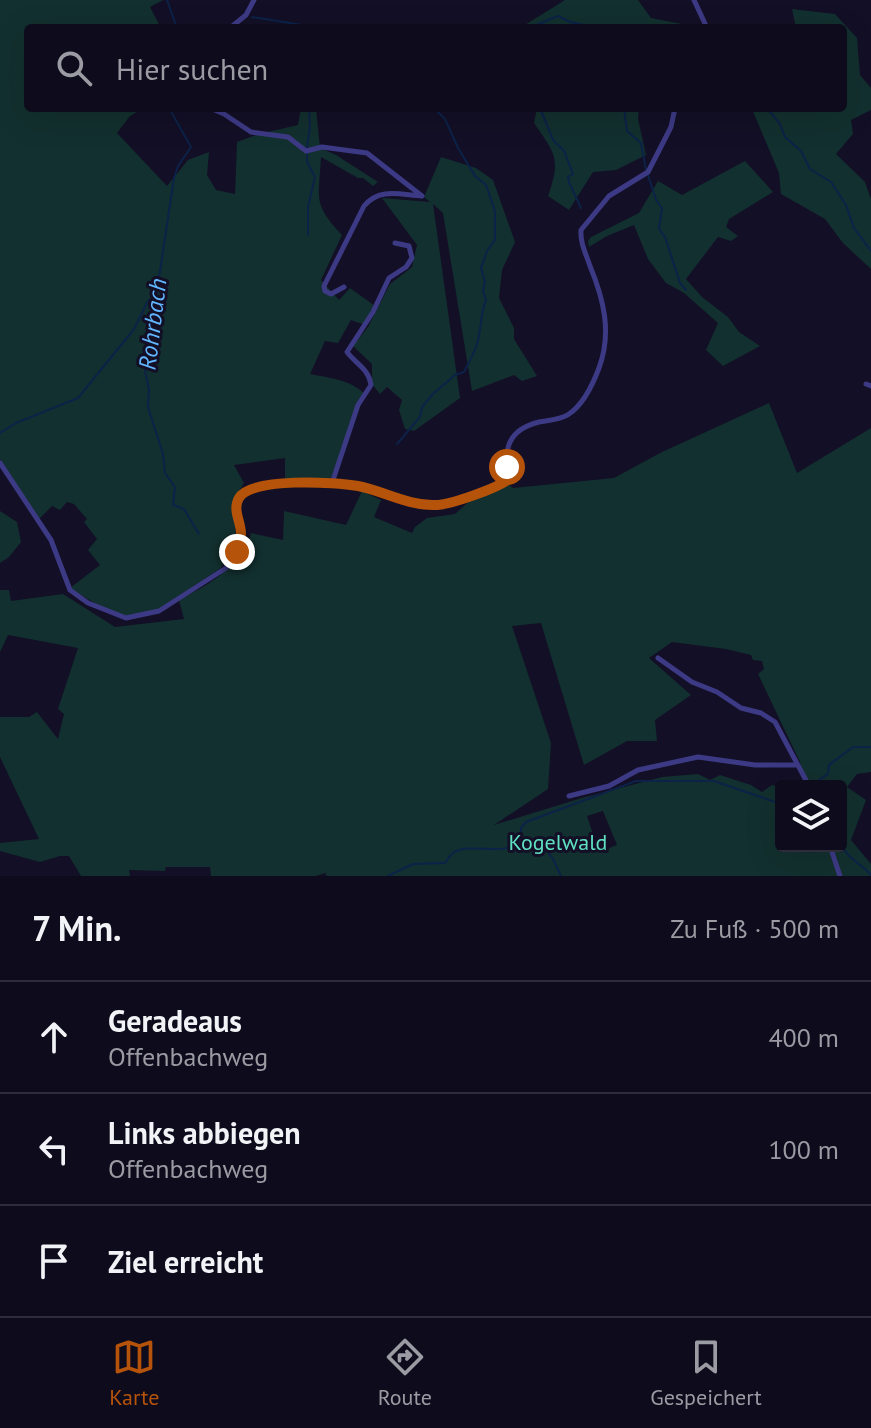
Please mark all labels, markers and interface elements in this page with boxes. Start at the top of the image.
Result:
search box [24,24,847,112]
icon: search [52,46,96,90]
text: Hier suchen [116,49,268,88]
water label: Rohrbach [132,276,173,372]
route start [489,449,525,485]
route end [219,534,255,570]
map controls [775,780,847,852]
button: layers [775,780,847,852]
park label: Kogelwald [509,828,607,856]
text: 7 Min. [32,906,121,950]
text: Zu Fuß · 500 m [670,912,839,945]
text: Geradeaus [108,1001,242,1040]
icon: ahead [32,1015,76,1059]
text: 400 m [768,1021,839,1054]
text: Offenbachweg [108,1040,268,1073]
text: Links abbiegen [108,1113,301,1152]
icon: left [32,1127,76,1171]
text: 100 m [768,1133,839,1166]
text: Offenbachweg [108,1152,268,1185]
icon: arrive [32,1239,76,1283]
text: Ziel erreicht [108,1242,263,1281]
tab: Karte [109,1335,159,1411]
tab: Route [378,1335,432,1411]
tab: Gespeichert [650,1335,762,1411]

